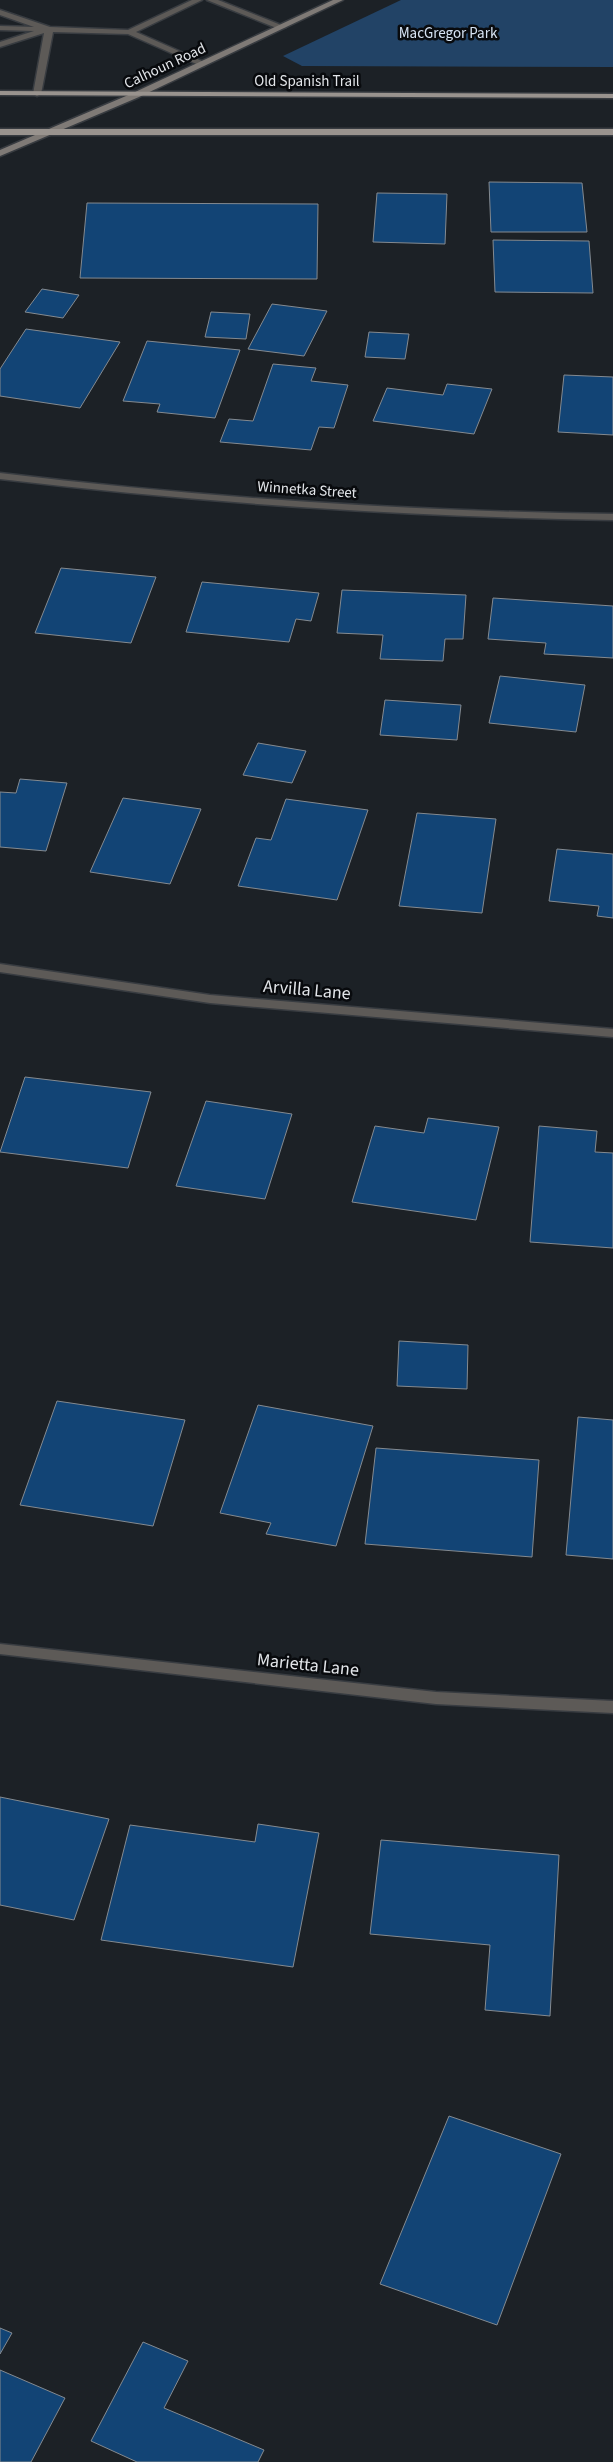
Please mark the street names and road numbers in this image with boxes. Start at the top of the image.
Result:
street label: Calhoun Road [121,38,209,94]
street label: Old Spanish Trail [254,71,360,92]
street label: Winnetka Street [257,476,357,504]
street label: Arvilla Lane [262,974,352,1006]
street label: Marietta Lane [256,1647,360,1683]

